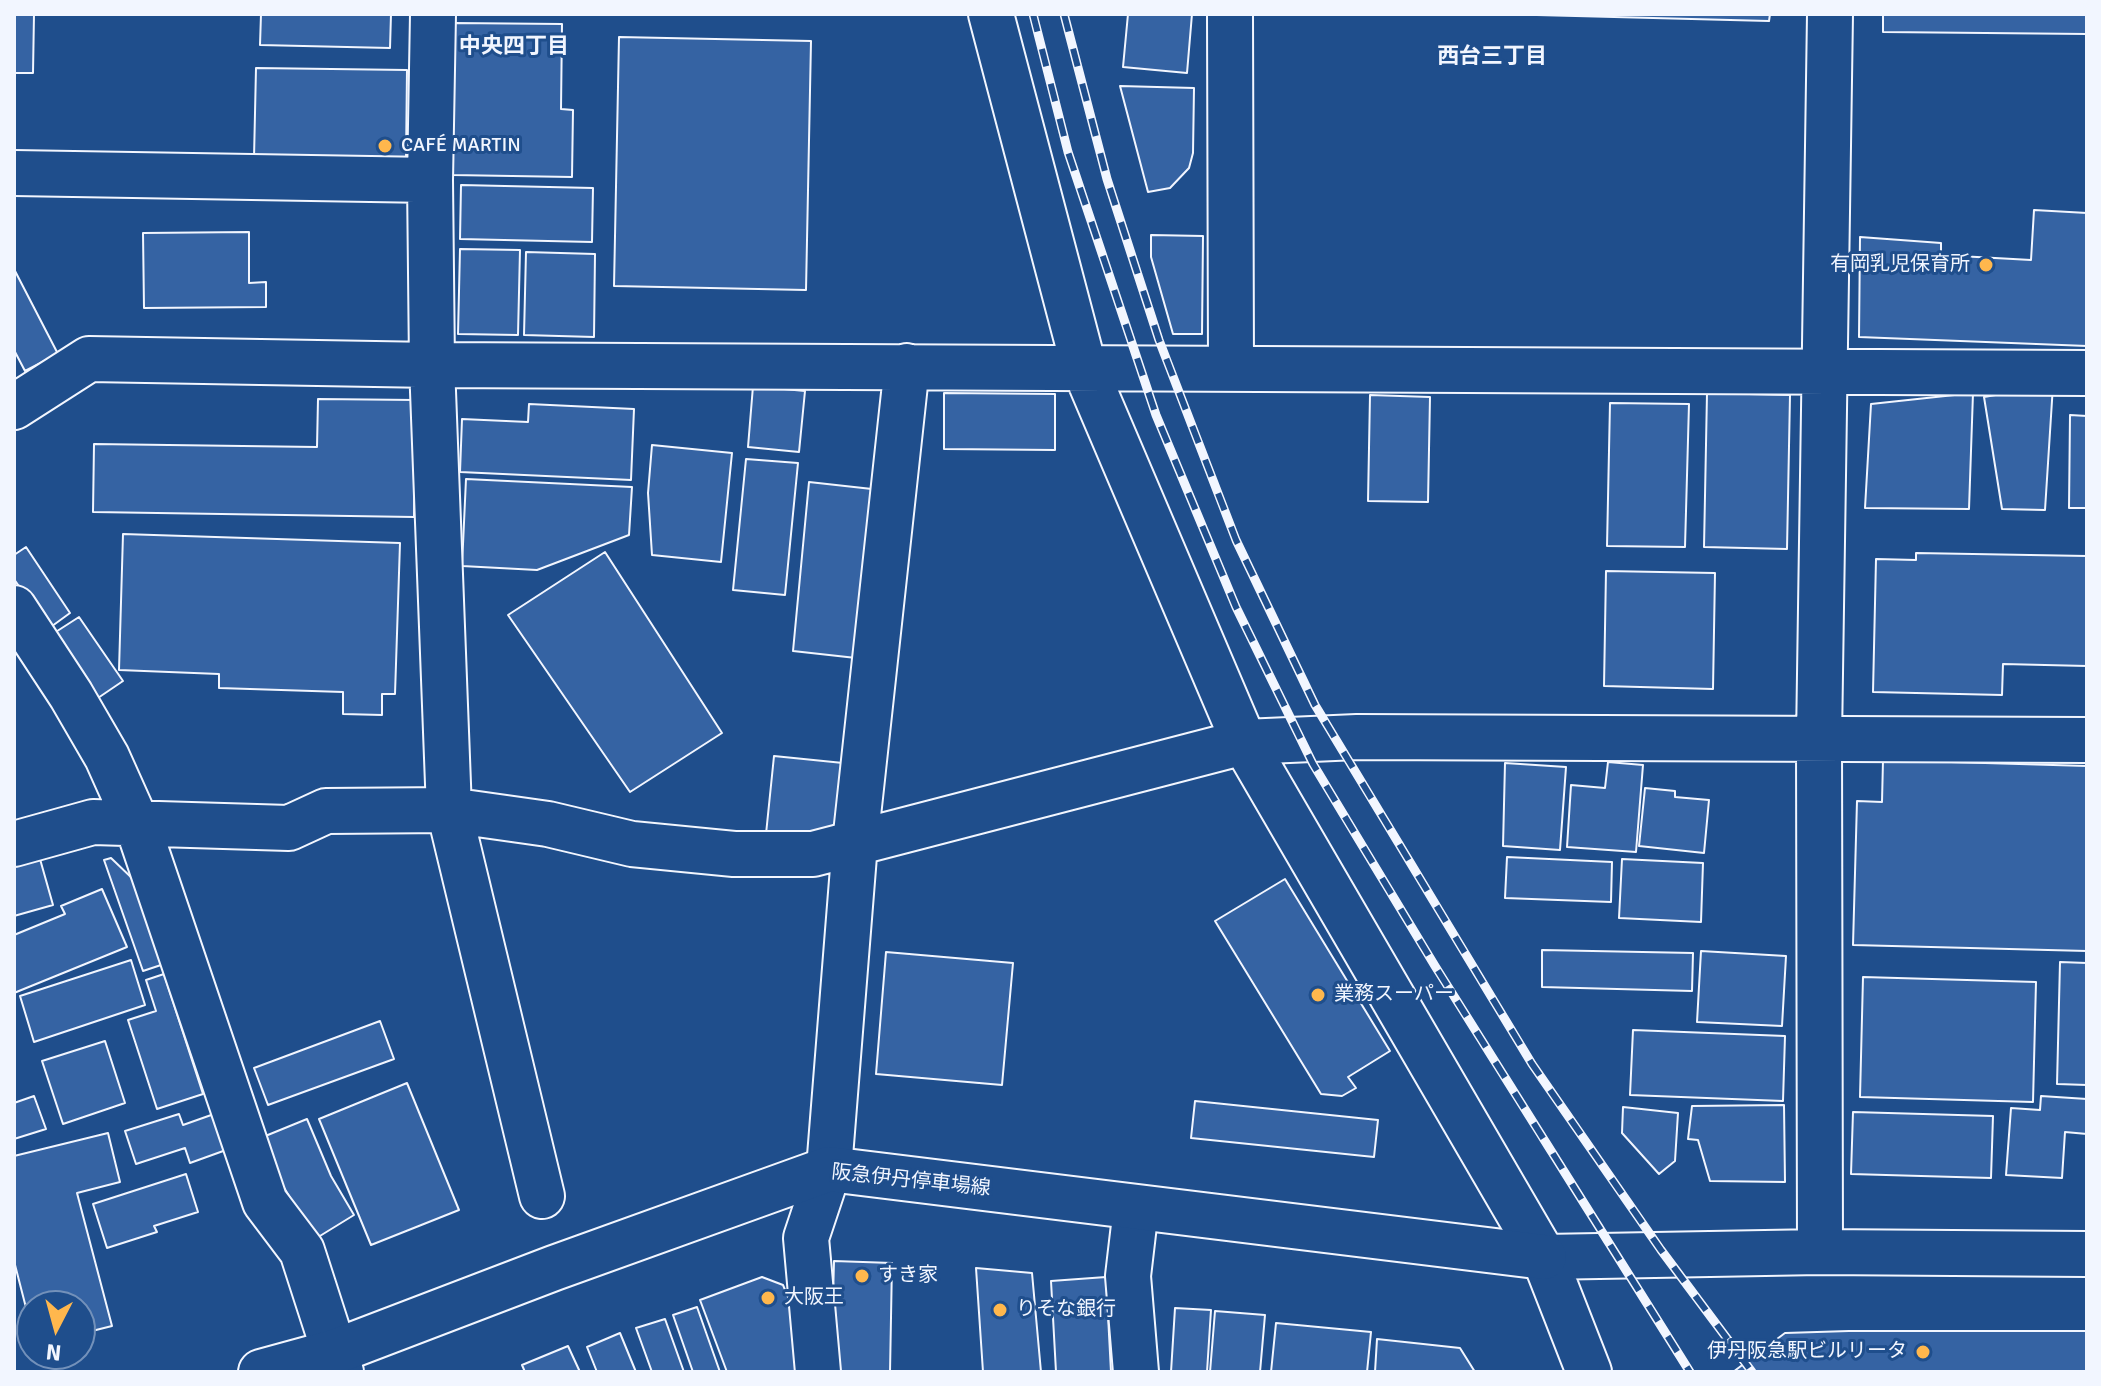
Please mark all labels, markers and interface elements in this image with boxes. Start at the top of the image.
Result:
district label: 中央四丁目 [459,34,569,60]
district label: 西台三丁目 [1437,44,1547,70]
place label: CAFÉ MARTIN [401,134,521,158]
marker: CAFÉ MARTIN [376,137,394,155]
place label: 有岡乳児保育所 [1830,253,1970,277]
marker: 有岡乳児保育所 [1977,256,1995,274]
place label: 業務スーパー [1334,983,1454,1007]
marker: 業務スーパー [1309,986,1327,1004]
street label: 阪急伊丹停車場線 [830,1161,992,1201]
place label: すき家 [878,1264,938,1288]
marker: すき家 [853,1267,871,1285]
place label: 大阪王 [784,1286,844,1310]
marker: 大阪王 [759,1289,777,1307]
north arrow [16,1290,96,1370]
place label: りそな銀行 [1016,1298,1116,1322]
marker: りそな銀行 [991,1301,1009,1319]
text: N [45,1338,63,1367]
place label: 伊丹阪急駅ビルリータ [1707,1340,1907,1364]
marker: 伊丹阪急駅ビルリータ [1914,1343,1932,1361]

